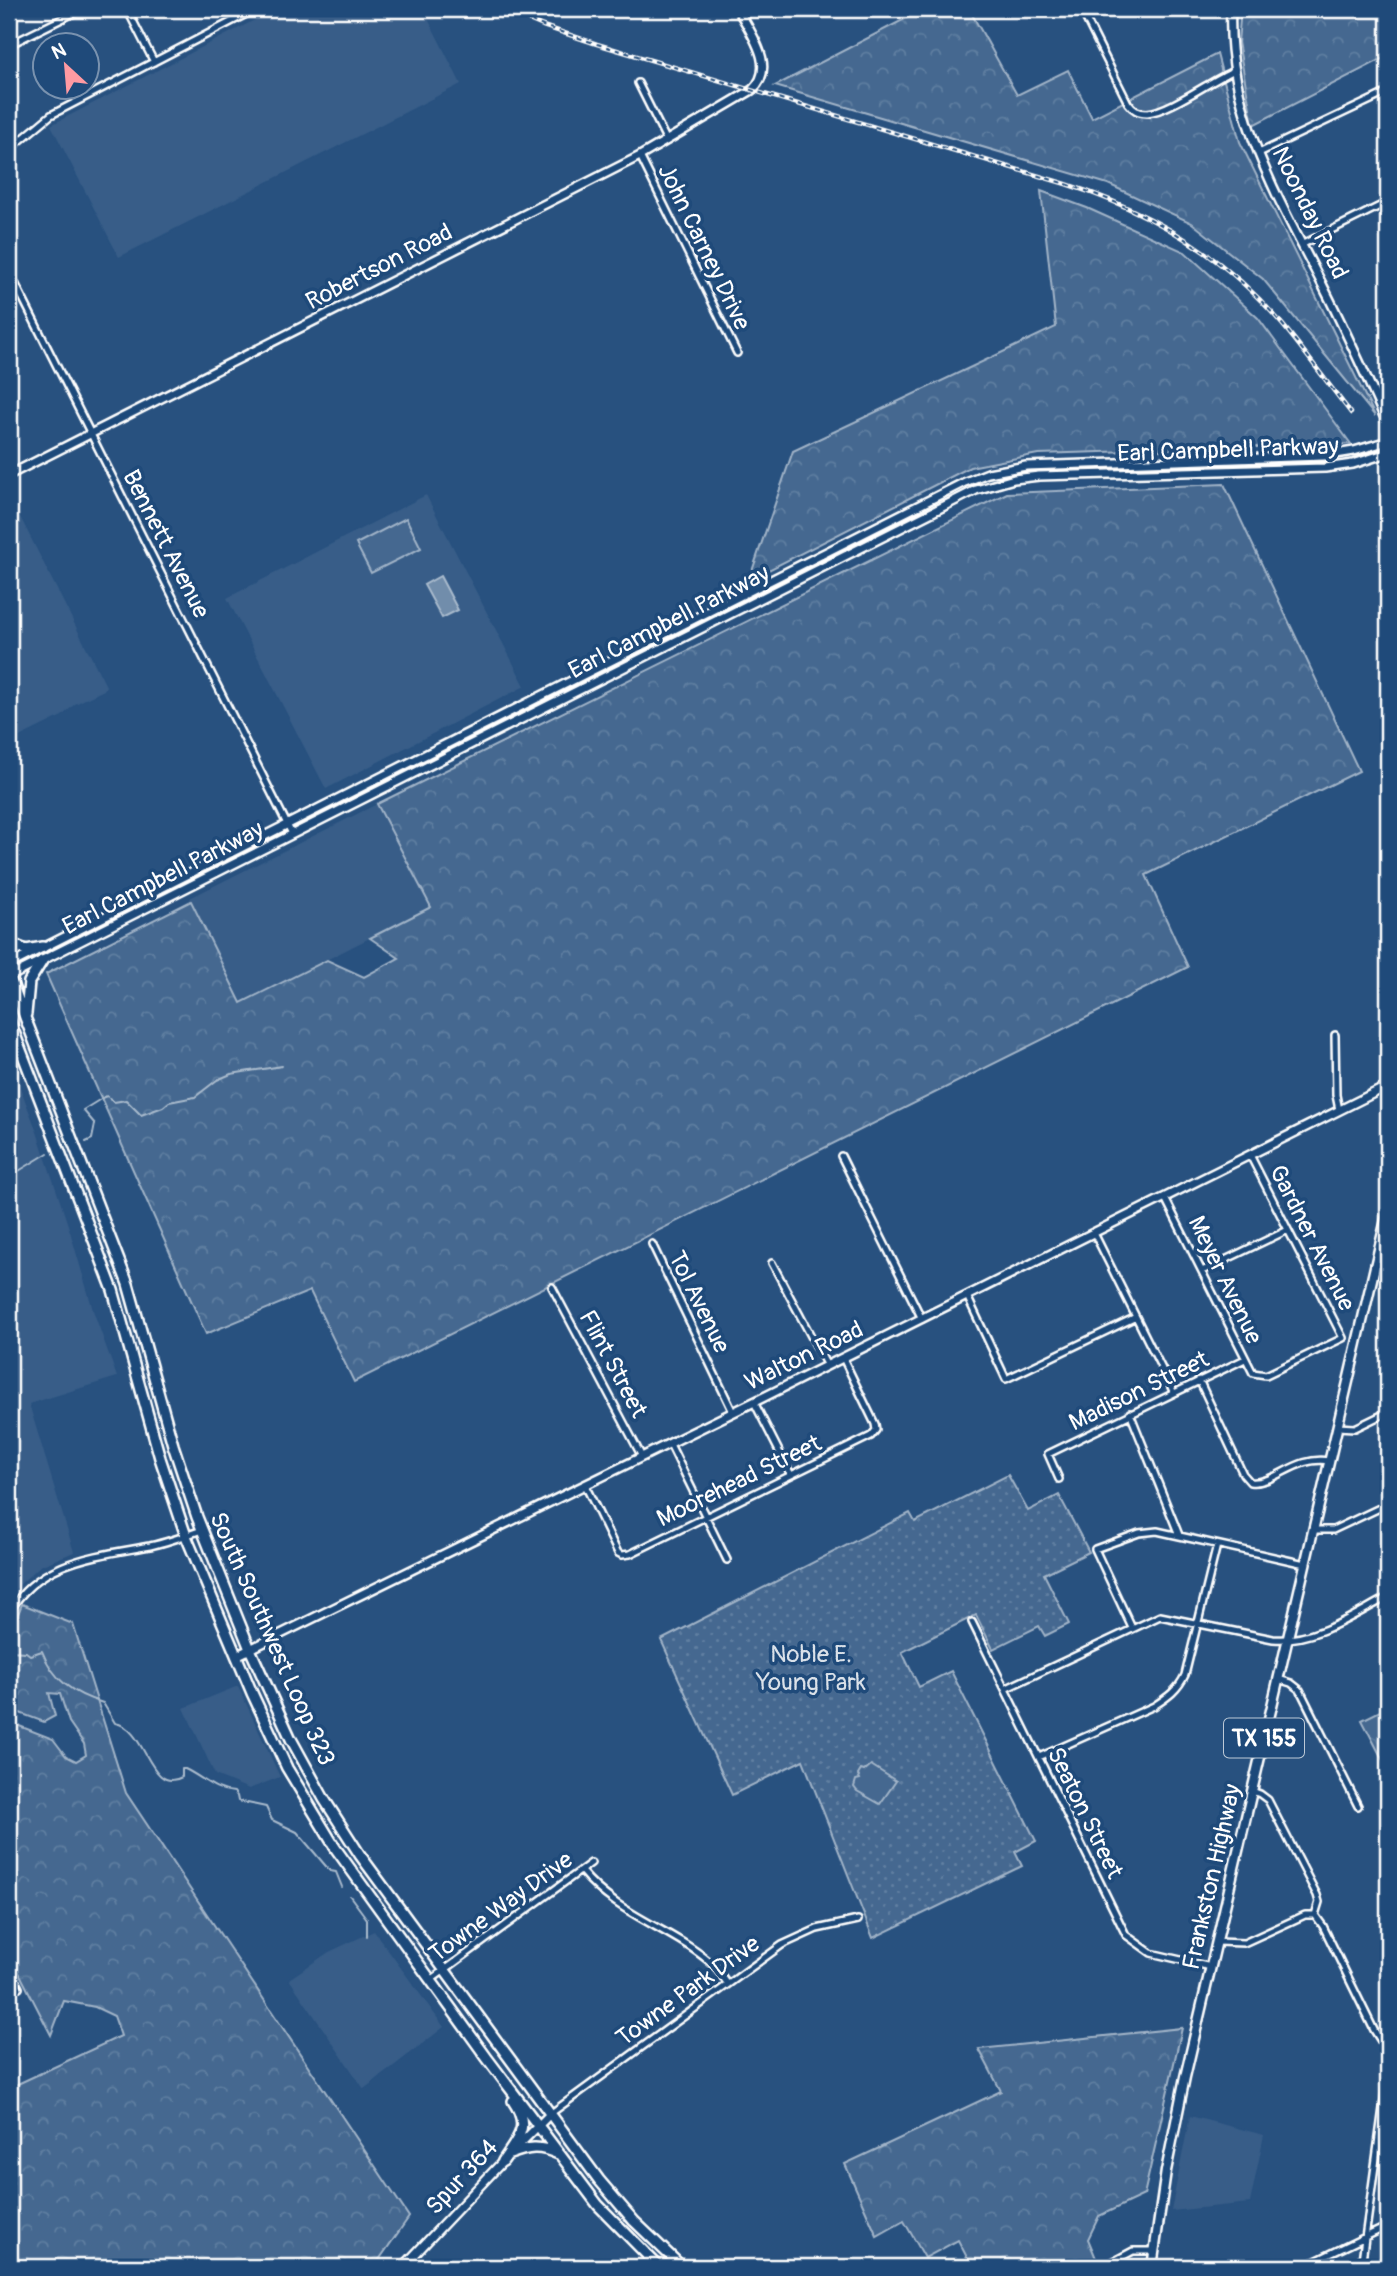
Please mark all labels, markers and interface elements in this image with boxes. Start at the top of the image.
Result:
north arrow [32,32,102,102]
text: N [48,38,70,65]
street label: Noonday Road [1266,142,1354,284]
street label: John Carney Drive [651,159,757,335]
street label: Robertson Road [301,218,457,316]
street label: Earl Campbell Parkway [1117,432,1339,468]
street label: Bennett Avenue [116,465,216,623]
street label: Earl Campbell Parkway [564,559,774,685]
street label: Earl Campbell Parkway [58,815,268,941]
street label: Gardner Avenue [1263,1160,1361,1316]
street label: Meyer Avenue [1182,1211,1268,1349]
street label: Tol Avenue [662,1246,736,1358]
street label: Flint Street [573,1305,654,1423]
street label: Walton Road [740,1315,868,1397]
street label: Madison Street [1064,1345,1214,1437]
street label: Moorehead Street [652,1429,826,1533]
street label: South Southwest Loop 323 [203,1508,341,1770]
park label: Noble E. Young Park [755,1640,866,1697]
road number: TX 155 [1224,1718,1304,1758]
street label: Seaton Street [1041,1743,1129,1884]
street label: Frankston Highway [1177,1781,1247,1973]
street label: Towne Way Drive [424,1845,578,1969]
street label: Towne Park Drive [611,1929,765,2053]
street label: Spur 364 [420,2133,504,2221]

